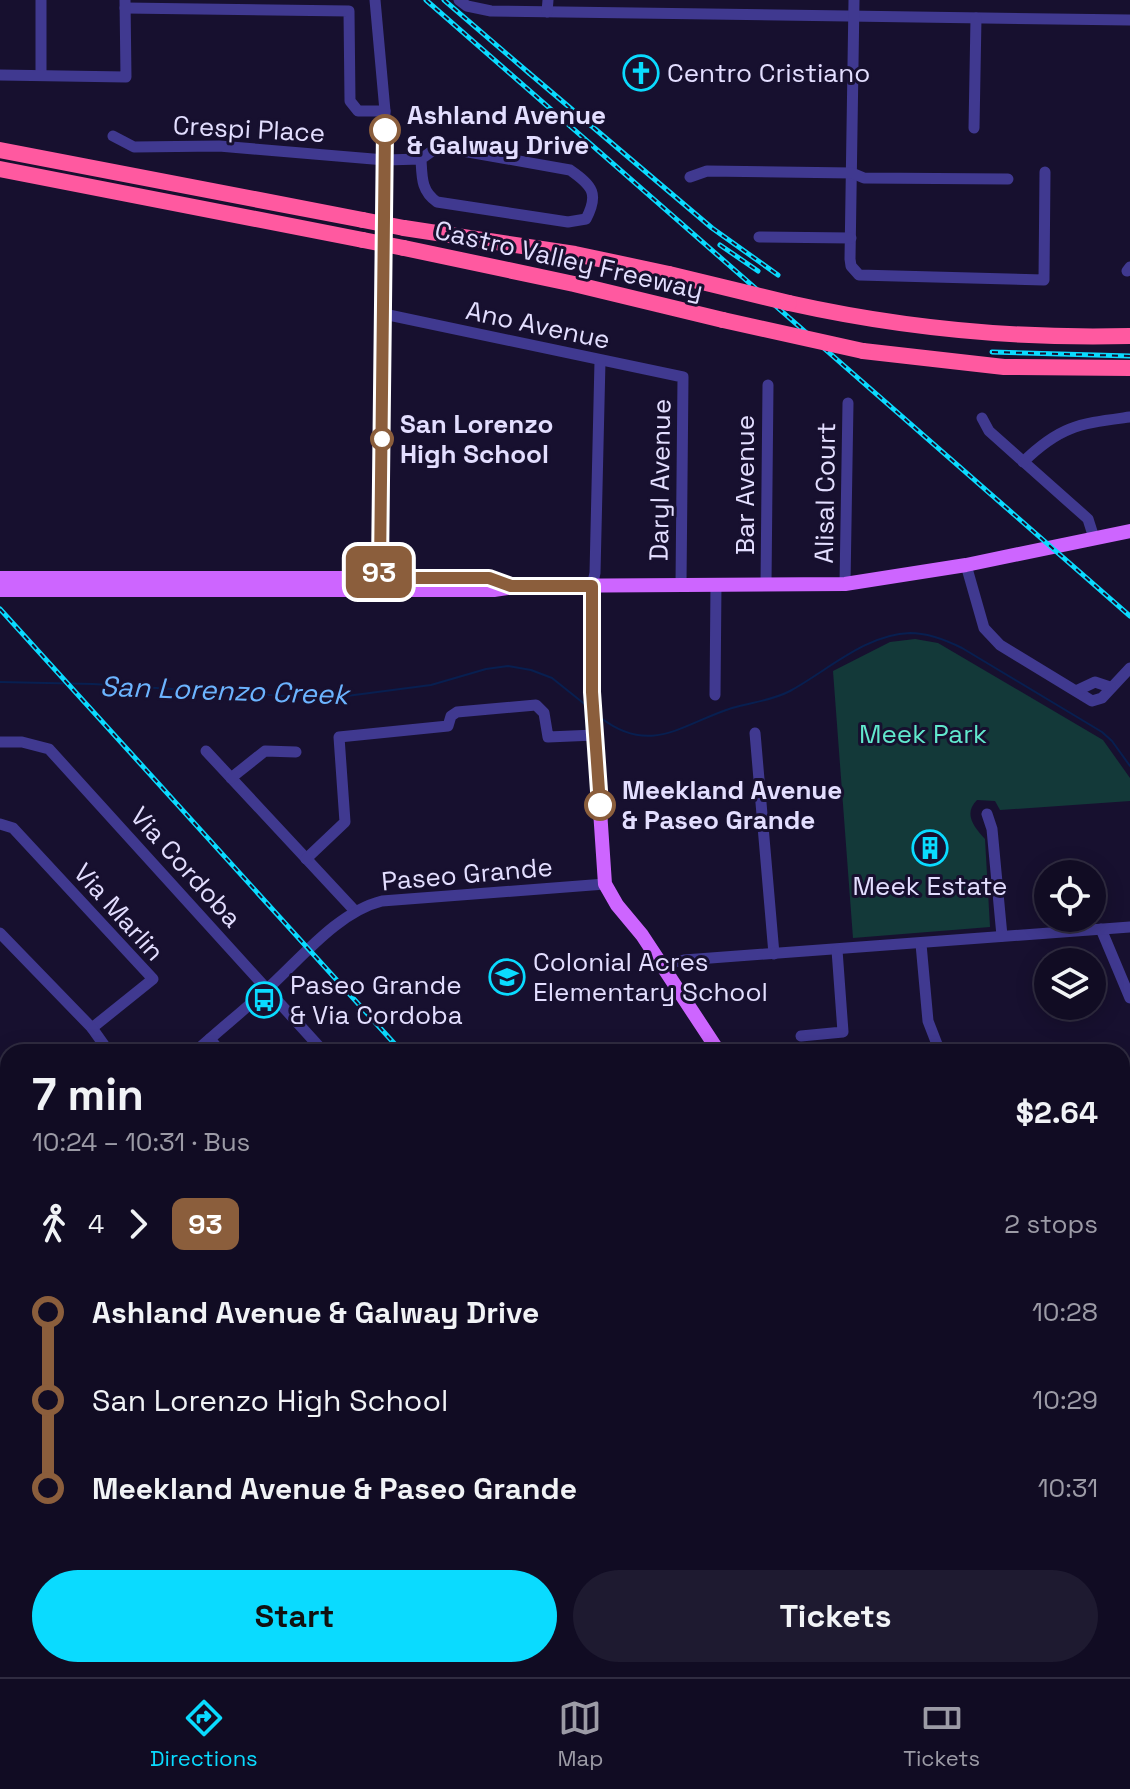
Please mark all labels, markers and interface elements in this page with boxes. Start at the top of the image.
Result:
church icon: Centro Cristiano [622,54,660,92]
place label: Centro Cristiano [667,56,870,90]
place label: Ashland Avenue & Galway Drive [407,98,606,162]
street label: Crespi Place [172,108,326,150]
marker: Ashland Avenue & Galway Drive [370,115,400,145]
street label: Castro Valley Freeway [431,213,707,307]
street label: Ano Avenue [463,293,613,357]
street label: Daryl Avenue [642,398,678,562]
place label: San Lorenzo High School [400,407,553,471]
street label: Bar Avenue [728,415,762,555]
street label: Alisal Court [807,422,843,564]
marker: San Lorenzo High School [371,428,393,450]
line badge: 93 [343,546,415,598]
text: 93 [362,554,396,590]
water label: San Lorenzo Creek [99,668,352,712]
park label: Meek Park [859,717,987,751]
place label: Meekland Avenue & Paseo Grande [622,773,842,837]
marker: Meekland Avenue & Paseo Grande [585,790,615,820]
street label: Via Cordoba [123,800,249,934]
building icon: Meek Estate [911,829,949,867]
street label: Paseo Grande [380,850,554,898]
street label: Via Marlin [66,856,172,968]
map controls [1034,860,1106,1020]
button: locate [1034,860,1106,932]
place label: Meek Estate [853,869,1007,903]
place label: Colonial Acres Elementary School [533,945,768,1009]
button: layers [1034,948,1106,1020]
school or university icon: Colonial Acres Elementary School [488,958,526,996]
place label: Paseo Grande & Via Cordoba [290,968,463,1032]
bus stop icon: Paseo Grande & Via Cordoba [245,981,283,1019]
text: 7 min [32,1067,144,1123]
text: $2.64 [1016,1093,1098,1132]
text: 10:24 – 10:31 · Bus [32,1125,250,1159]
icon: walk [32,1202,76,1246]
icon: forward [116,1202,160,1246]
text: 93 [188,1206,223,1242]
text: 4 [88,1207,104,1241]
text: 2 stops [1004,1207,1098,1241]
text: Ashland Avenue & Galway Drive [92,1293,539,1332]
text: 10:28 [1032,1295,1098,1329]
text: San Lorenzo High School [92,1381,448,1420]
text: 10:29 [1032,1383,1098,1417]
text: Meekland Avenue & Paseo Grande [92,1469,577,1508]
text: 10:31 [1038,1471,1098,1505]
button: Start [32,1570,557,1662]
button: Tickets [573,1570,1098,1662]
tab: Directions [150,1696,258,1772]
tab: Map [558,1696,603,1772]
tab: Tickets [903,1696,980,1772]

